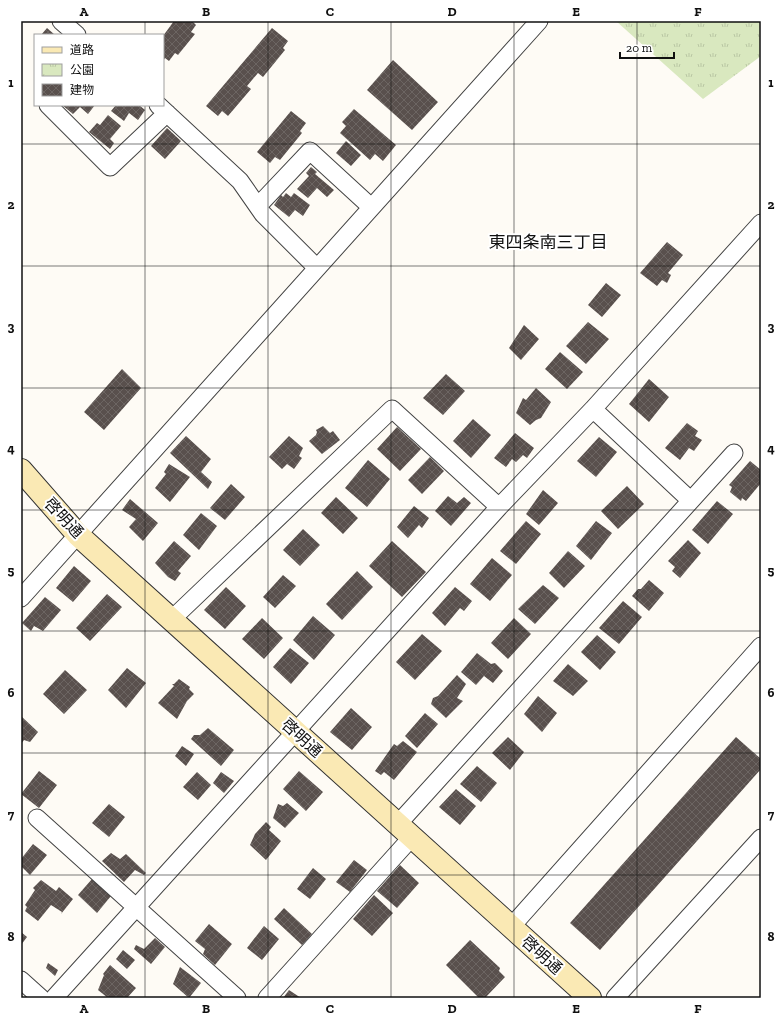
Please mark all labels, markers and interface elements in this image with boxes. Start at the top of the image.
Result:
text: A [80,4,89,19]
text: B [202,4,210,19]
text: C [326,4,334,19]
text: D [447,4,457,19]
text: E [572,4,580,19]
text: F [694,4,702,19]
legend [34,34,164,106]
scale bar [620,34,674,60]
text: 20 m [626,41,653,55]
text: 道路 [70,43,94,57]
text: 公園 [70,63,94,77]
text: 1 [8,75,14,90]
text: 1 [768,75,774,90]
text: 建物 [70,83,94,97]
text: 2 [8,197,15,212]
text: 2 [768,197,775,212]
district label: 東四条南三丁目 [489,232,608,252]
text: 3 [8,319,15,334]
text: 3 [768,319,775,334]
text: 4 [7,441,15,456]
text: 4 [767,441,775,456]
street label: 啓明通 [41,494,87,542]
text: 5 [8,563,15,578]
text: 5 [768,563,775,578]
text: 6 [8,685,15,700]
text: 6 [768,685,775,700]
street label: 啓明通 [278,715,326,761]
text: 7 [8,807,15,822]
text: 7 [768,807,775,822]
text: 8 [7,929,15,944]
text: 8 [767,929,775,944]
street label: 啓明通 [518,932,566,978]
text: A [80,1001,89,1016]
text: B [202,1001,210,1016]
text: C [326,1001,334,1016]
text: D [447,1001,457,1016]
text: E [572,1001,580,1016]
text: F [694,1001,702,1016]

